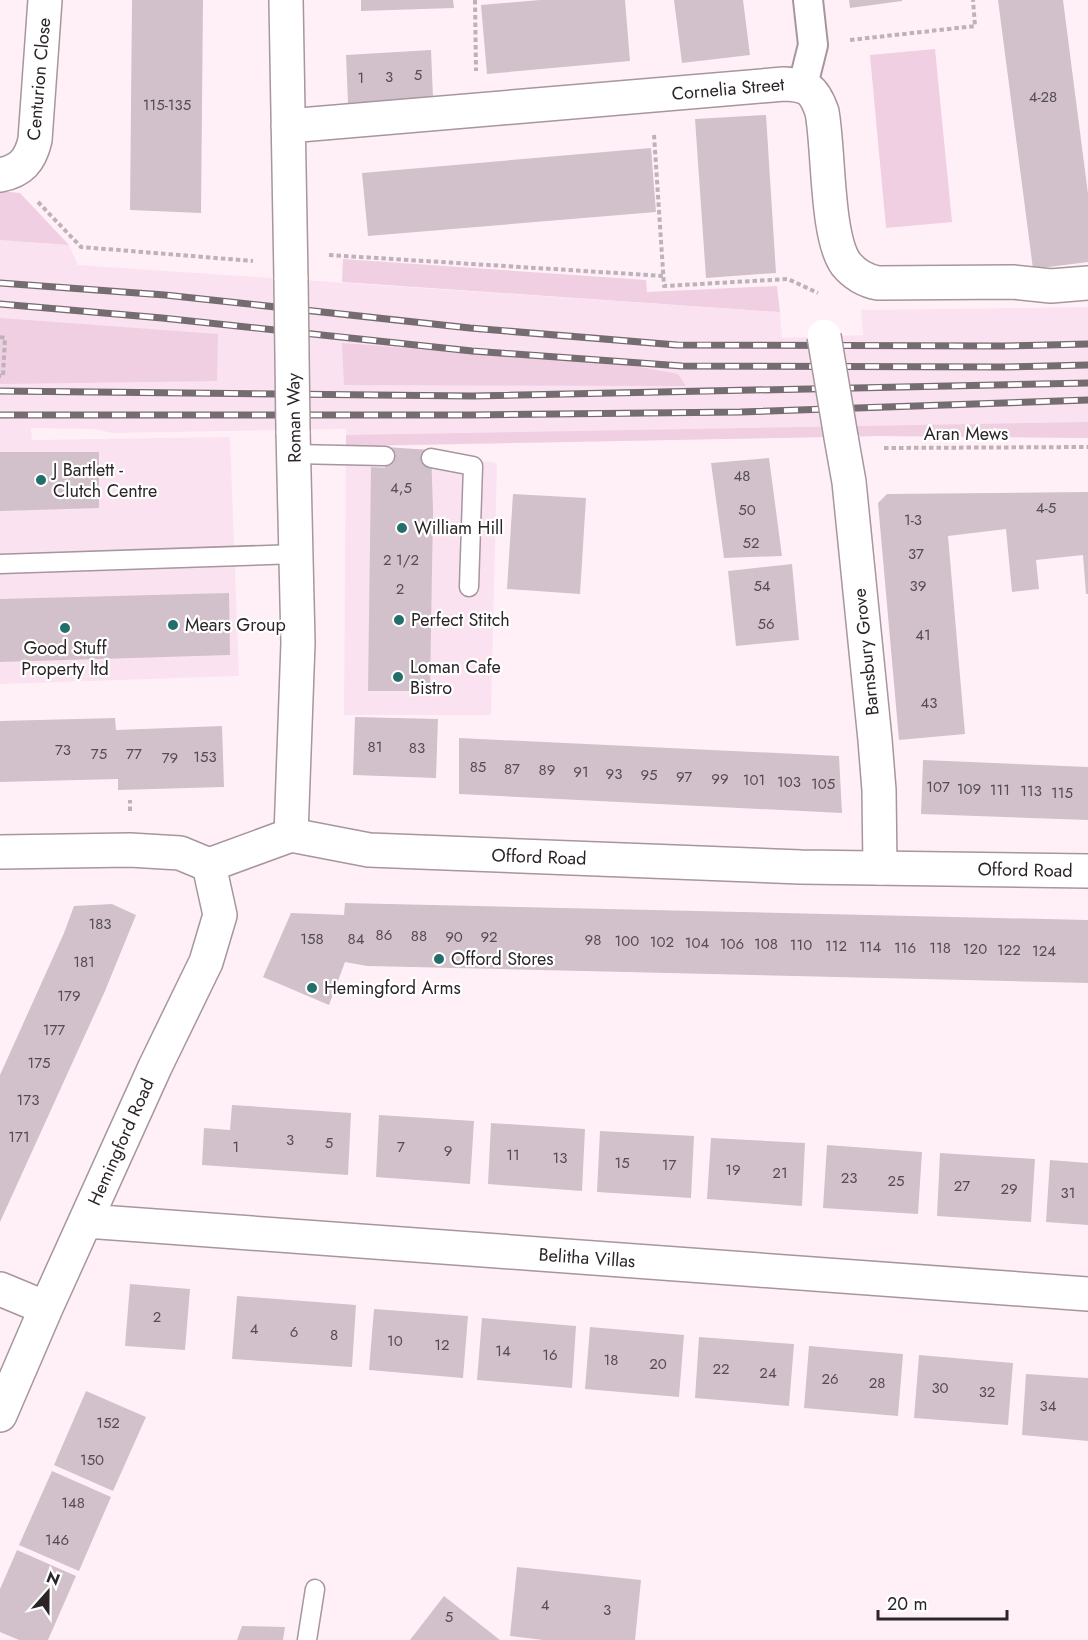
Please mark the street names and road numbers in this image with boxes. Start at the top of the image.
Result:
street label: Centurion Close [21,17,57,141]
street label: Cornelia Street [671,71,786,107]
street label: Roman Way [280,373,308,463]
street label: Aran Mews [924,421,1008,447]
street label: Barnsbury Grove [846,587,886,717]
street label: Offord Road [491,842,587,872]
street label: Offord Road [977,856,1073,884]
street label: Hemingford Road [81,1074,161,1210]
street label: Belitha Villas [538,1242,636,1274]

